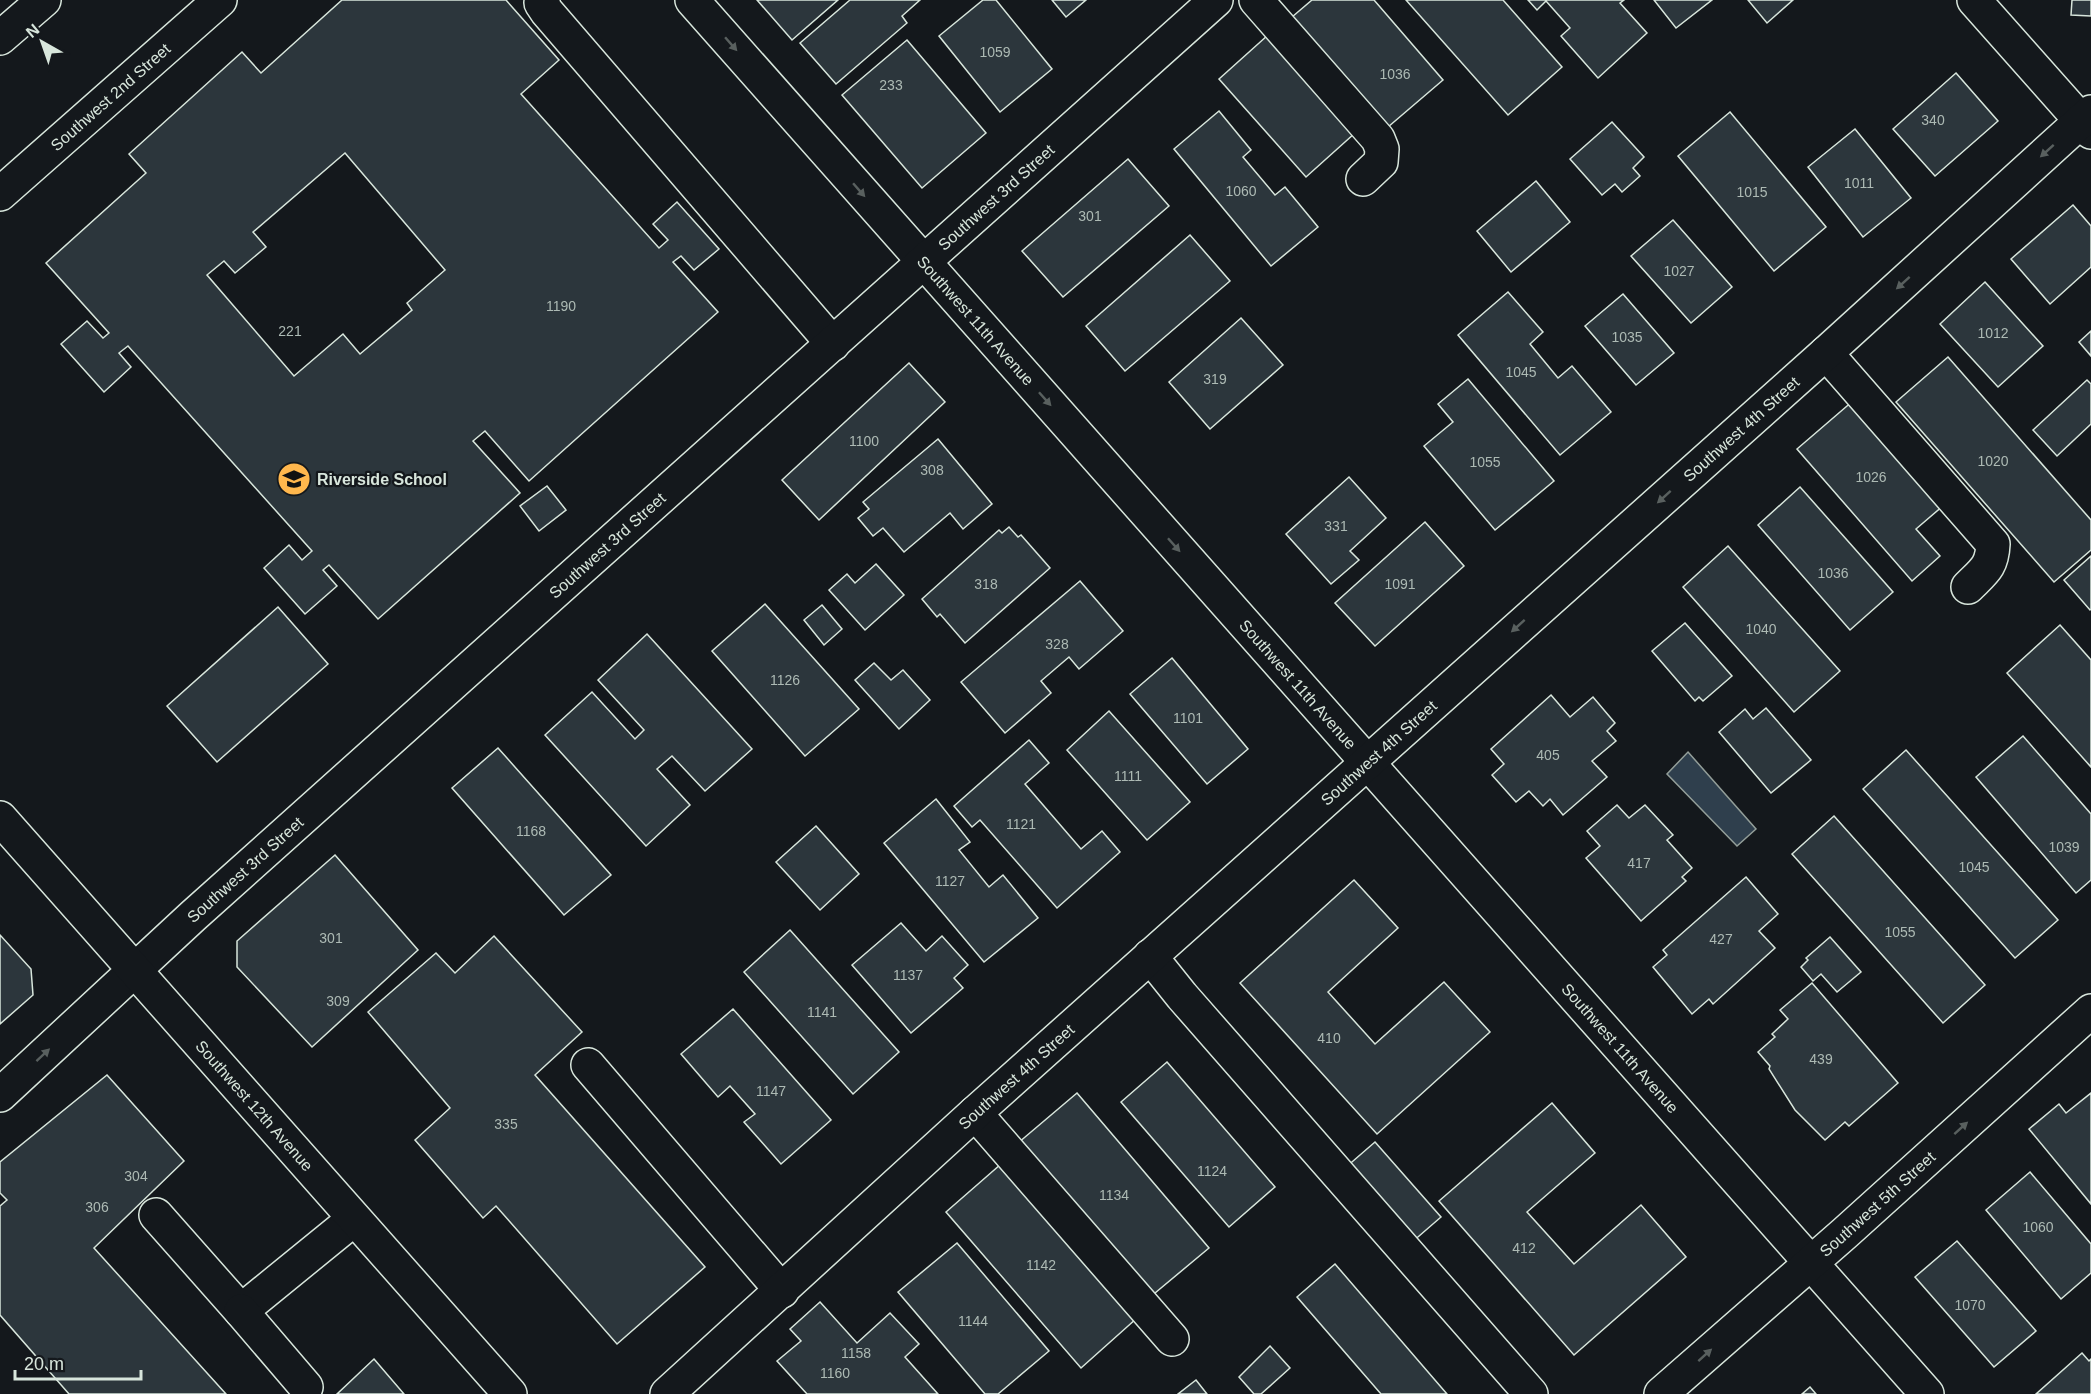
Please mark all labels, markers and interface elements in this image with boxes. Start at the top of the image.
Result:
north arrow [12,12,72,72]
text: N [23,21,43,41]
one-way arrow [724,36,737,51]
street label: Southwest 2nd Street [47,39,174,154]
house number: 1059 [979,44,1011,60]
house number: 1036 [1379,66,1411,82]
house number: 233 [879,77,903,93]
house number: 340 [1921,112,1945,128]
street label: Southwest 3rd Street [935,140,1058,253]
one-way arrow [2041,144,2055,158]
house number: 1011 [1844,175,1874,191]
one-way arrow [853,183,866,198]
house number: 1060 [1225,183,1257,199]
house number: 1015 [1736,184,1768,200]
house number: 301 [1078,208,1102,224]
street label: Southwest 11th Avenue [914,252,1038,388]
house number: 1027 [1663,263,1695,279]
one-way arrow [1896,275,1910,289]
house number: 1190 [546,298,576,314]
house number: 221 [278,323,302,339]
house number: 1012 [1977,325,2009,341]
house number: 1035 [1611,329,1643,345]
house number: 1045 [1505,364,1537,380]
house number: 319 [1203,371,1227,387]
street label: Southwest 4th Street [1680,373,1803,485]
one-way arrow [1038,391,1051,406]
house number: 1100 [849,433,879,449]
house number: 1020 [1977,453,2009,469]
house number: 1055 [1469,454,1501,470]
school or university icon: Riverside School [276,461,312,497]
house number: 308 [920,462,944,478]
house number: 1026 [1855,469,1887,485]
place label: Riverside School [317,471,447,488]
street label: Southwest 3rd Street [546,489,669,601]
one-way arrow [1657,490,1672,503]
house number: 331 [1324,518,1348,534]
one-way arrow [1167,537,1180,552]
house number: 1036 [1817,565,1849,581]
house number: 318 [974,576,998,592]
house number: 1091 [1384,576,1416,592]
street label: Southwest 11th Avenue [1236,616,1360,752]
one-way arrow [1511,619,1526,633]
house number: 1040 [1745,621,1777,637]
house number: 328 [1045,636,1069,652]
house number: 1126 [770,672,800,688]
street label: Southwest 4th Street [1317,696,1440,808]
house number: 1101 [1173,710,1203,726]
house number: 405 [1536,747,1560,763]
house number: 1111 [1114,768,1142,784]
street label: Southwest 3rd Street [184,813,307,926]
house number: 1121 [1006,816,1036,832]
house number: 1168 [516,823,546,839]
house number: 1039 [2048,839,2080,855]
house number: 417 [1627,855,1651,871]
house number: 1045 [1958,859,1990,875]
house number: 1127 [935,873,965,889]
house number: 1055 [1884,924,1916,940]
house number: 301 [319,930,343,946]
house number: 427 [1709,931,1733,947]
house number: 1137 [893,967,923,983]
street label: Southwest 11th Avenue [1559,980,1682,1116]
house number: 309 [326,993,350,1009]
house number: 1141 [807,1004,837,1020]
street label: Southwest 4th Street [955,1020,1078,1132]
house number: 410 [1317,1030,1341,1046]
street label: Southwest 12th Avenue [193,1037,317,1174]
one-way arrow [35,1049,50,1062]
house number: 439 [1809,1051,1833,1067]
house number: 1147 [756,1083,786,1099]
house number: 335 [494,1116,518,1132]
one-way arrow [1953,1122,1968,1135]
street label: Southwest 5th Street [1816,1147,1939,1260]
house number: 1124 [1197,1163,1227,1179]
house number: 304 [124,1168,148,1184]
house number: 1134 [1099,1187,1129,1203]
house number: 306 [85,1199,109,1215]
house number: 1060 [2022,1219,2054,1235]
house number: 412 [1512,1240,1536,1256]
house number: 1142 [1026,1257,1056,1273]
house number: 1070 [1954,1297,1986,1313]
house number: 1144 [958,1313,988,1329]
scale bar [15,1343,141,1381]
house number: 1158 [841,1345,871,1361]
one-way arrow [1697,1349,1712,1362]
text: 20 m [24,1354,64,1374]
house number: 1160 [820,1365,850,1381]

